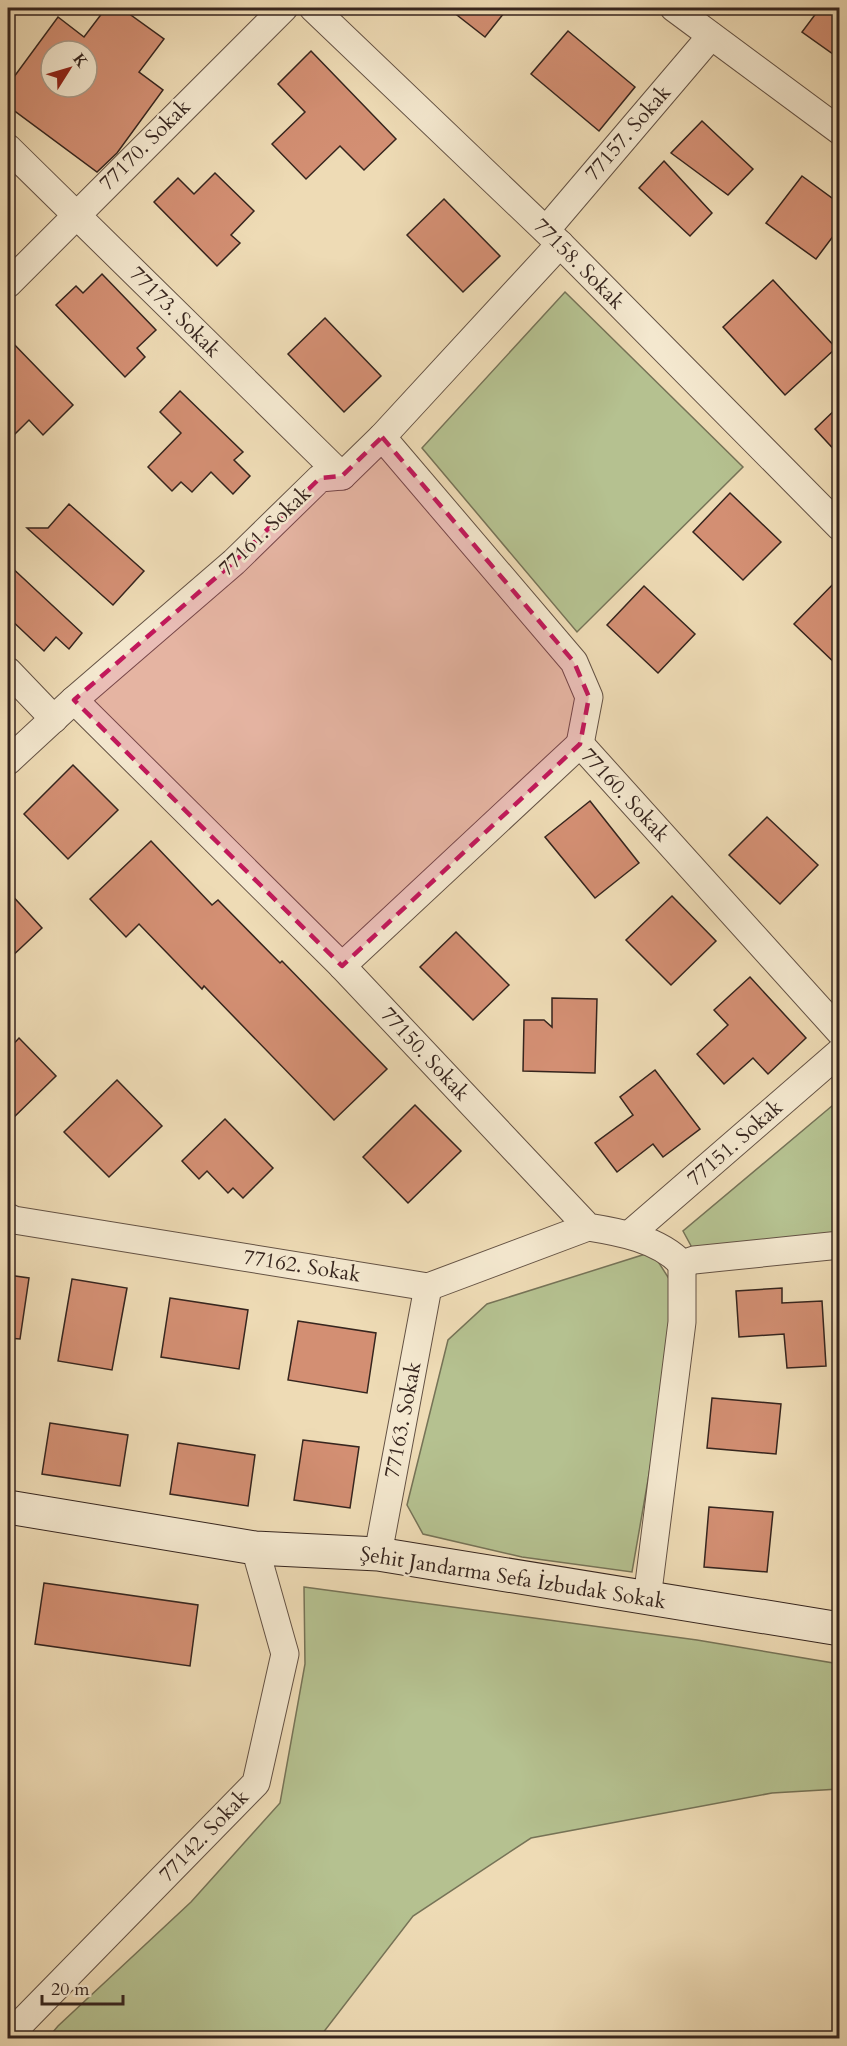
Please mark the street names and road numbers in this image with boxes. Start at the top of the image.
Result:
street label: 77157. Sokak [578,78,678,187]
street label: 77170. Sokak [93,92,198,197]
street label: 77158. Sokak [527,212,632,317]
street label: 77173. Sokak [123,260,228,365]
street label: 77161. Sokak [212,479,318,582]
street label: 77160. Sokak [574,742,676,849]
street label: 77150. Sokak [374,1001,476,1108]
street label: 77151. Sokak [681,1093,790,1193]
street label: 77162. Sokak [241,1242,363,1290]
street label: 77163. Sokak [377,1358,429,1481]
street label: Şehit Jandarma Sefa İzbudak Sokak [358,1539,669,1617]
street label: 77142. Sokak [153,1783,256,1889]

